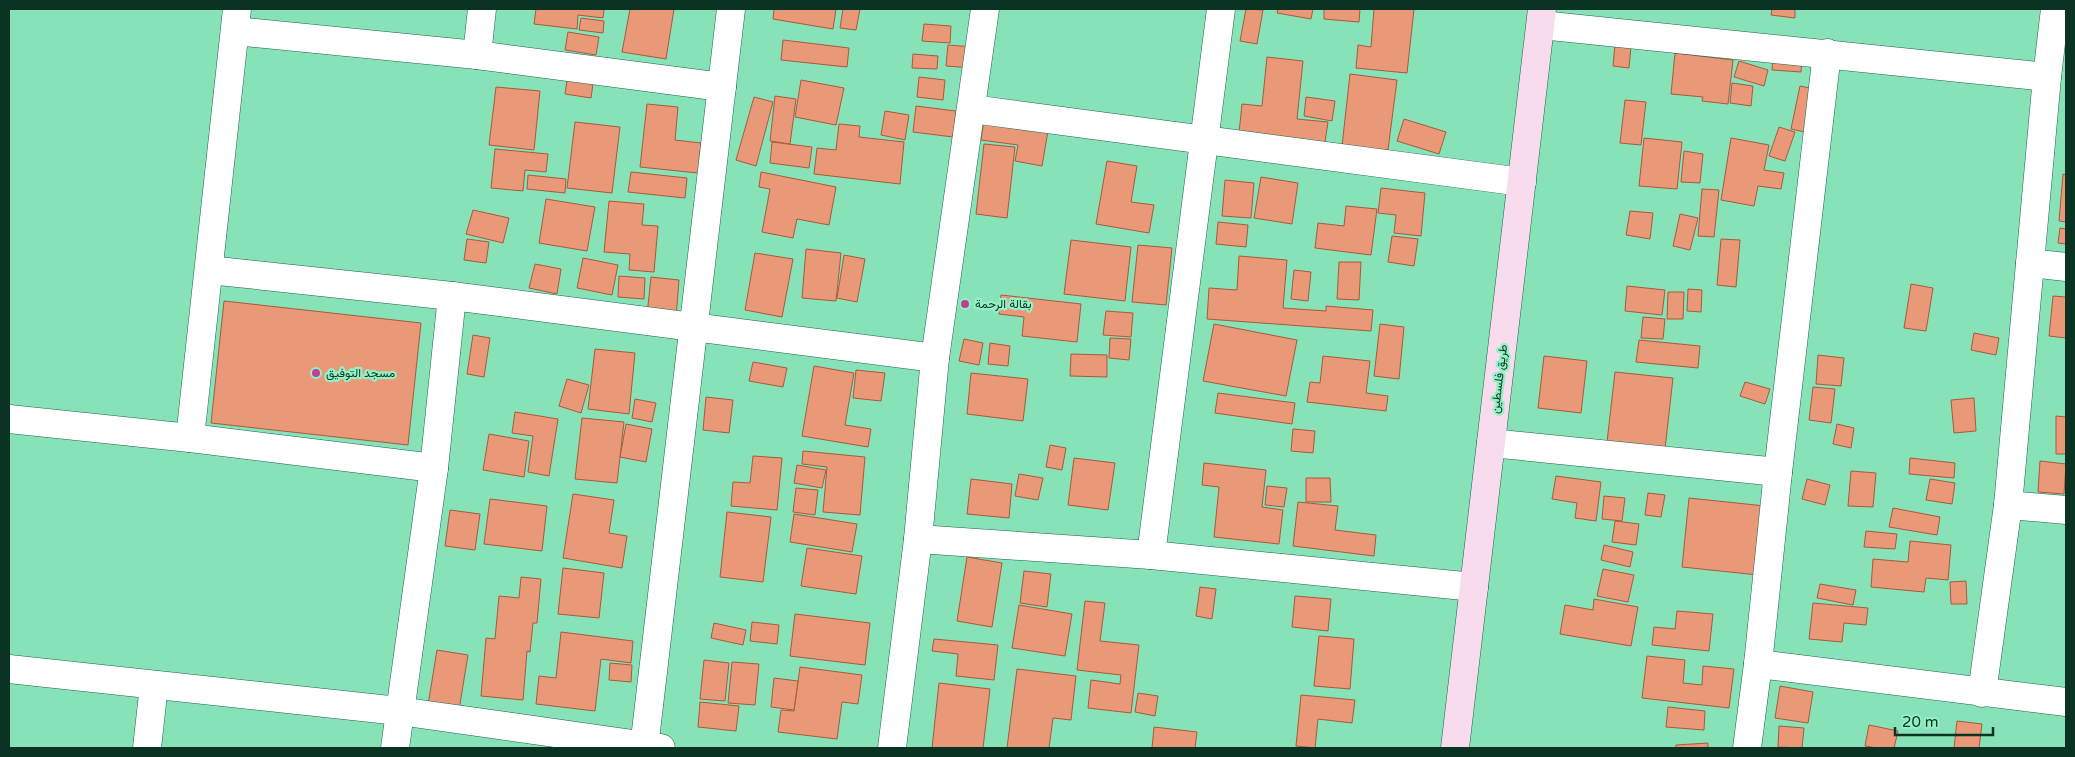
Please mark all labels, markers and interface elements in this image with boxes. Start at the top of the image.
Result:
place label: بقالة الرحمة [975,297,1032,312]
marker: بقالة الرحمة [959,298,971,310]
street label: طريق فلسطين [1488,343,1511,414]
place label: مسجد التوفيق [326,366,395,381]
marker: مسجد التوفيق [310,367,322,379]
scale bar [1895,704,1992,736]
text: 20 m [1902,713,1939,731]

